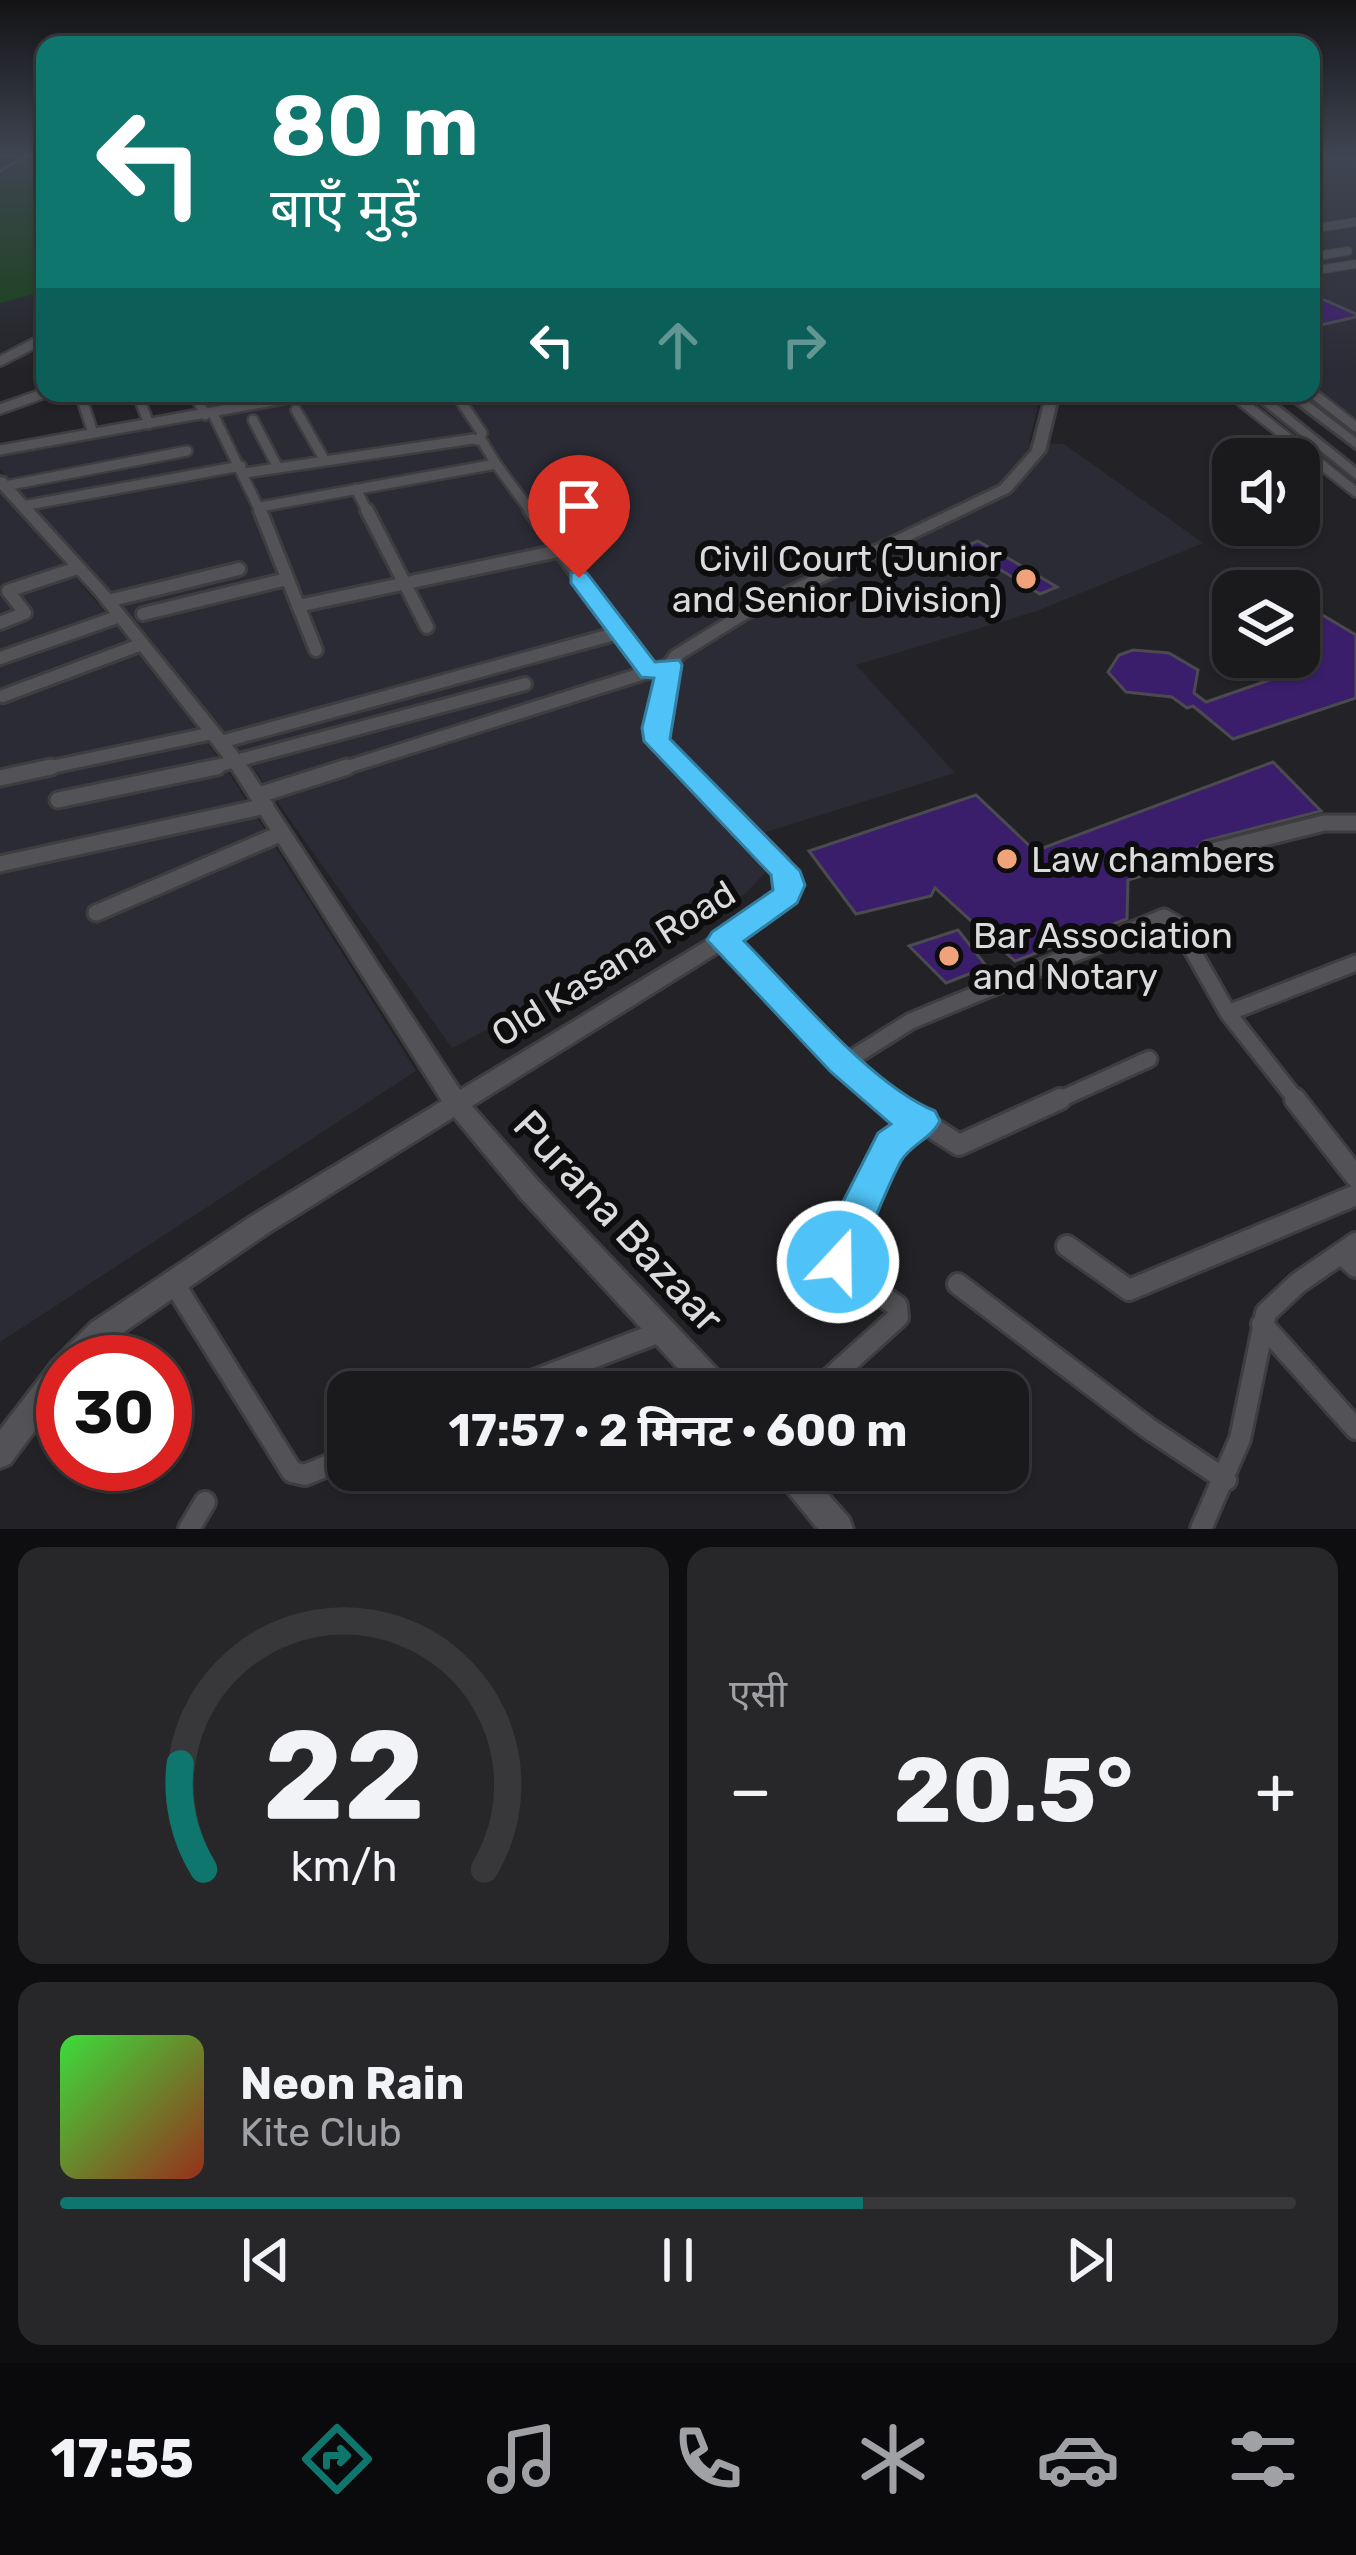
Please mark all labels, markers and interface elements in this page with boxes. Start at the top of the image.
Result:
text: 80 m [270,76,479,176]
icon: left [72,84,228,240]
text: बाएँ मुड़ें [270,177,419,241]
icon: left [519,312,585,378]
icon: ahead [645,312,711,378]
icon: right [771,312,837,378]
map controls [1212,438,1320,678]
button: sound [1212,438,1320,546]
pin [528,455,630,578]
icon: arrive [546,473,612,539]
place label: Civil Court (Junior and Senior Division) [672,537,1002,621]
marker: Civil Court (Junior and Senior Division) [1013,566,1039,592]
button: layers [1212,570,1320,678]
place label: Law chambers [1031,838,1275,881]
marker: Law chambers [994,846,1020,872]
street label: Old Kasana Road [484,871,743,1055]
place label: Bar Association and Notary [973,914,1233,998]
marker: Bar Association and Notary [936,943,962,969]
street label: Purana Bazaar [503,1100,734,1343]
position arrow [775,1199,901,1325]
speed limit sign: 30 [36,1335,192,1491]
text: 17:57 · 2 मिनट · 600 m [449,1404,907,1457]
text: एसी [729,1671,787,1717]
text: 22 [262,1701,425,1849]
text: 20.5° [894,1737,1133,1844]
text: − [729,1751,772,1830]
text: + [1255,1751,1296,1830]
text: km/h [290,1840,397,1891]
text: Neon Rain [240,2057,465,2110]
text: Kite Club [240,2110,402,2156]
icon: previous [233,2227,299,2293]
icon: pause [645,2227,711,2293]
icon: next [1057,2227,1123,2293]
icon: directions [295,2417,379,2501]
icon: music [480,2417,564,2501]
icon: phone [666,2417,750,2501]
icon: climate [851,2417,935,2501]
icon: car [1036,2417,1120,2501]
icon: filters [1221,2417,1305,2501]
text: 17:55 [51,2427,194,2491]

